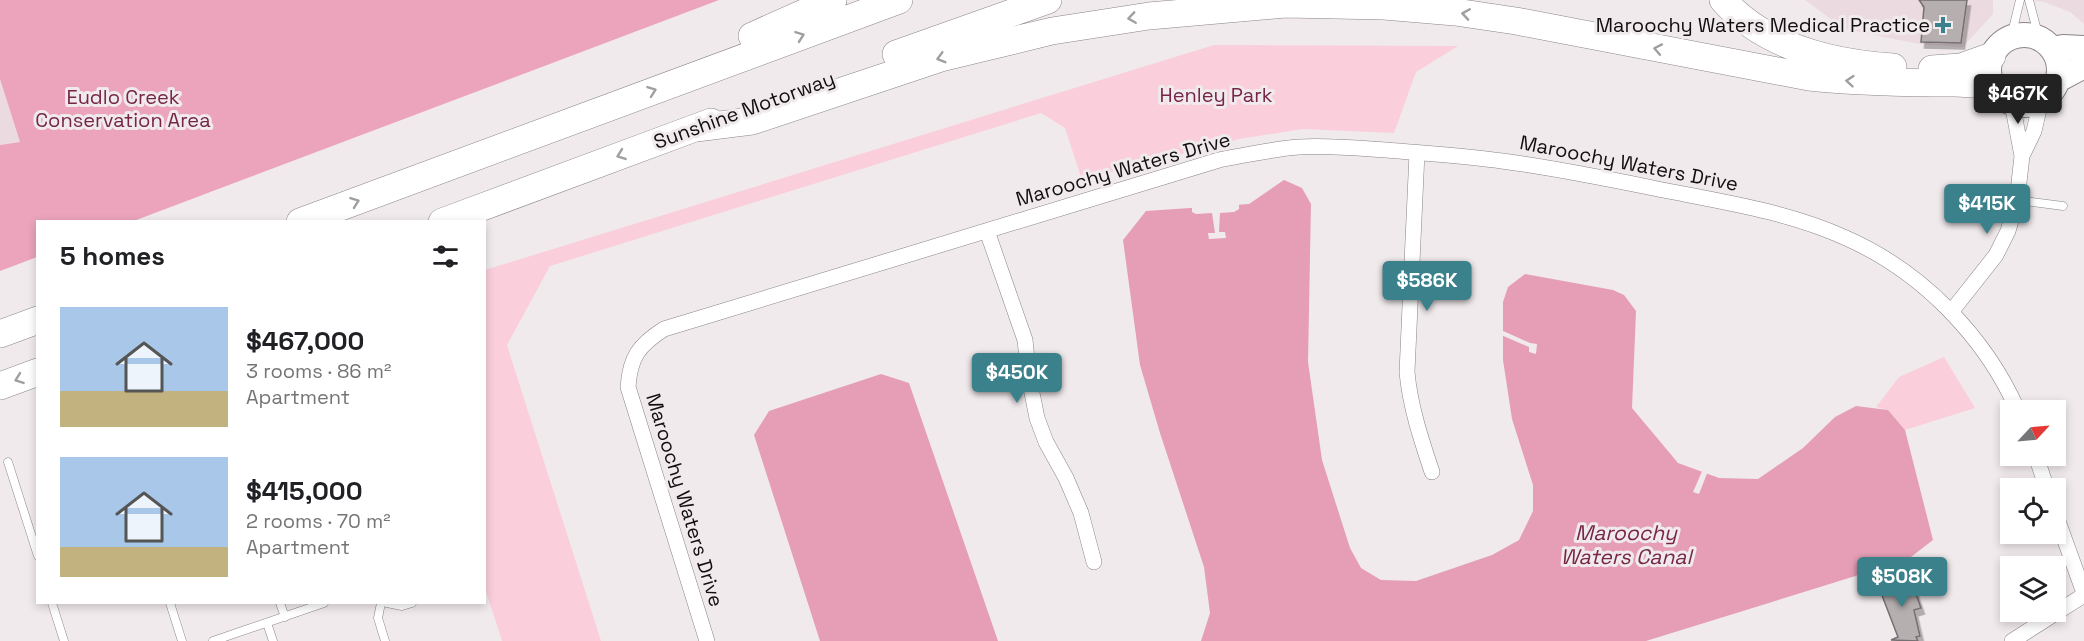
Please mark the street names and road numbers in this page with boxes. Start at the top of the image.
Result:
street label: Sunshine Motorway [650,65,838,155]
street label: Maroochy Waters Drive [1013,126,1233,212]
street label: Maroochy Waters Drive [1518,129,1740,197]
street label: Maroochy Waters Drive [640,390,730,610]

